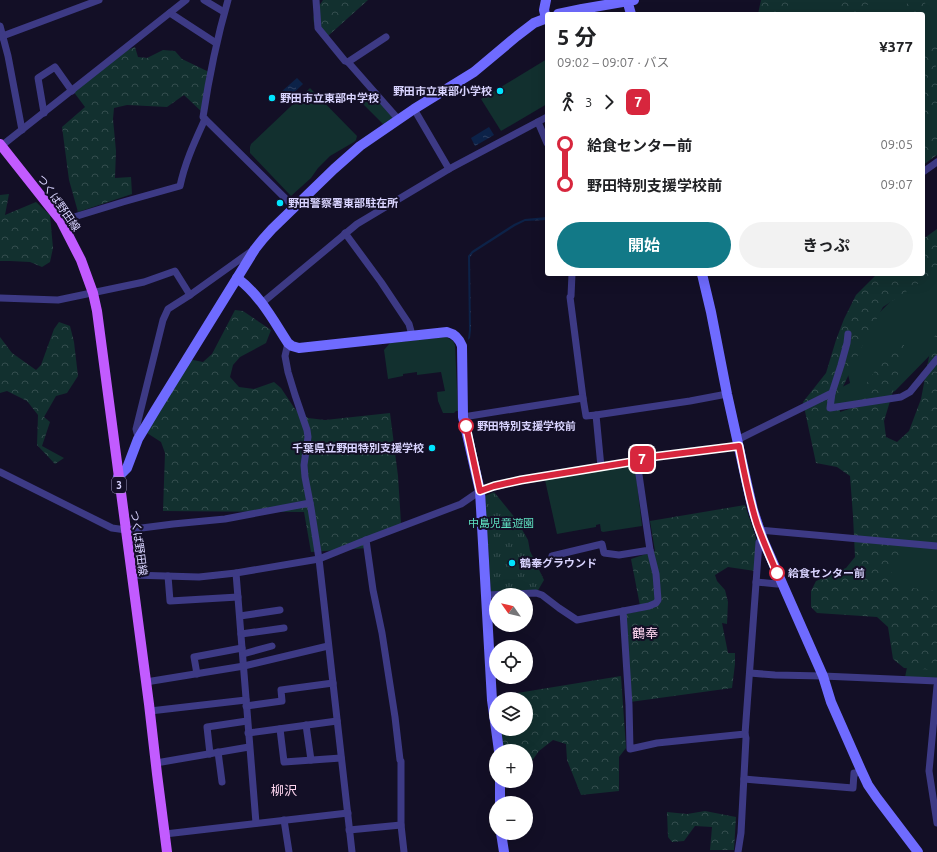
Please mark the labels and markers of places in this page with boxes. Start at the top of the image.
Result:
place label: 野田市立東部小学校 [393,85,492,97]
marker: 野田市立東部小学校 [495,86,505,96]
place label: 野田市立東部中学校 [280,92,379,104]
marker: 野田市立東部中学校 [267,93,277,103]
place label: 野田警察署東部駐在所 [288,197,398,209]
marker: 野田警察署東部駐在所 [275,198,285,208]
marker: 野田特別支援学校前 [458,418,474,434]
place label: 野田特別支援学校前 [477,420,576,432]
place label: 千葉県立野田特別支援学校 [292,442,424,454]
marker: 千葉県立野田特別支援学校 [427,443,437,453]
place label: 鶴奉グラウンド [519,557,597,569]
marker: 鶴奉グラウンド [507,558,517,568]
marker: 給食センター前 [769,565,785,581]
place label: 給食センター前 [788,567,865,579]

